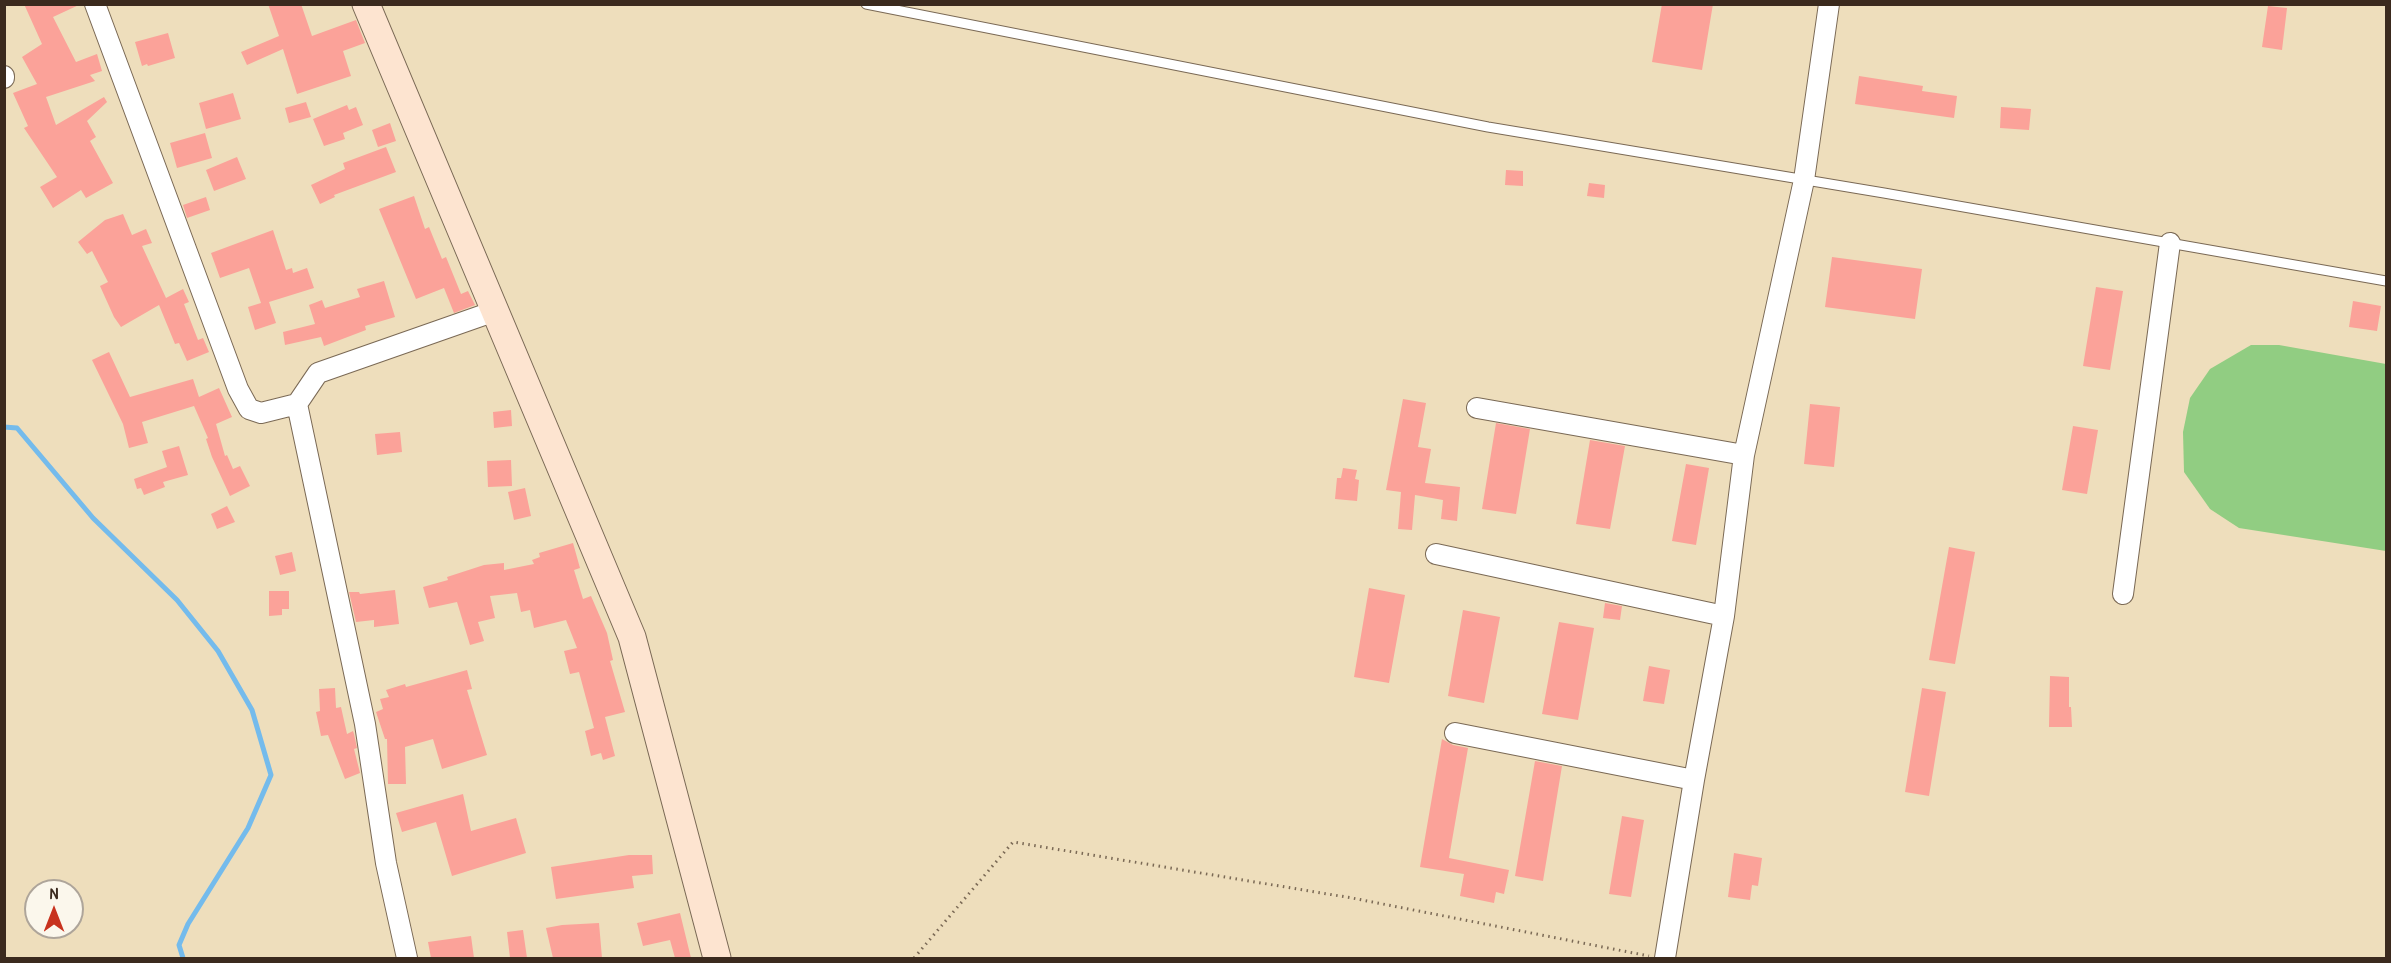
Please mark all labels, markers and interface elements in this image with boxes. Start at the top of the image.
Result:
north arrow [24,879,84,939]
text: N [50,882,58,904]

